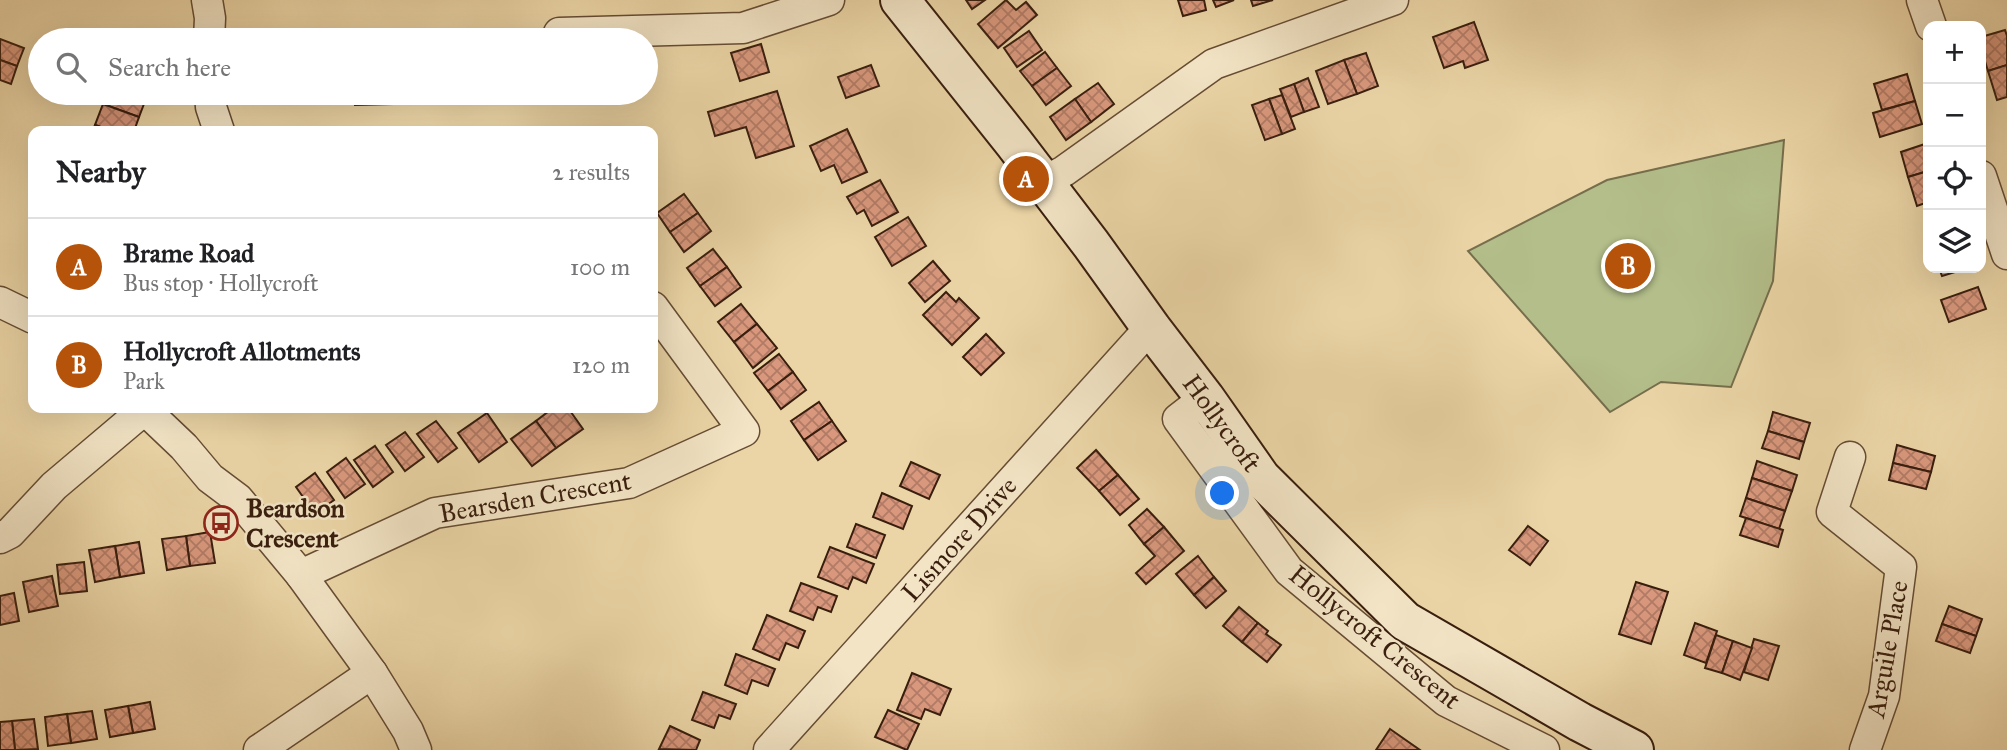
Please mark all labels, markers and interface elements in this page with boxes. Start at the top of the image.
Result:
map controls [1923,21,1986,273]
button: + [1923,21,1986,84]
search box [28,28,658,105]
icon: search [52,48,90,86]
text: Search here [108,51,231,83]
button: − [1923,84,1986,147]
button: locate [1923,147,1986,210]
pin: A [1003,153,1049,205]
text: Nearby [56,154,146,190]
text: 2 results [552,158,630,186]
button: layers [1923,210,1986,273]
text: Brame Road [123,237,254,269]
pin: B [1605,240,1651,292]
text: A [71,253,87,281]
text: 100 m [570,253,630,281]
text: Bus stop · Hollycroft [123,269,318,297]
text: Hollycroft Allotments [123,335,361,367]
text: B [71,351,87,379]
text: 120 m [572,351,630,379]
text: Park [123,367,165,395]
street label: Hollycroft [1176,368,1268,478]
street label: Bearsden Crescent [437,464,633,530]
street label: Lismore Drive [895,470,1024,608]
your location [1205,476,1239,510]
place label: Beardson Crescent [246,492,345,554]
bus stop icon: Beardson Crescent [202,504,240,542]
street label: Hollycroft Crescent [1283,558,1467,716]
street label: Arguile Place [1859,578,1915,721]

